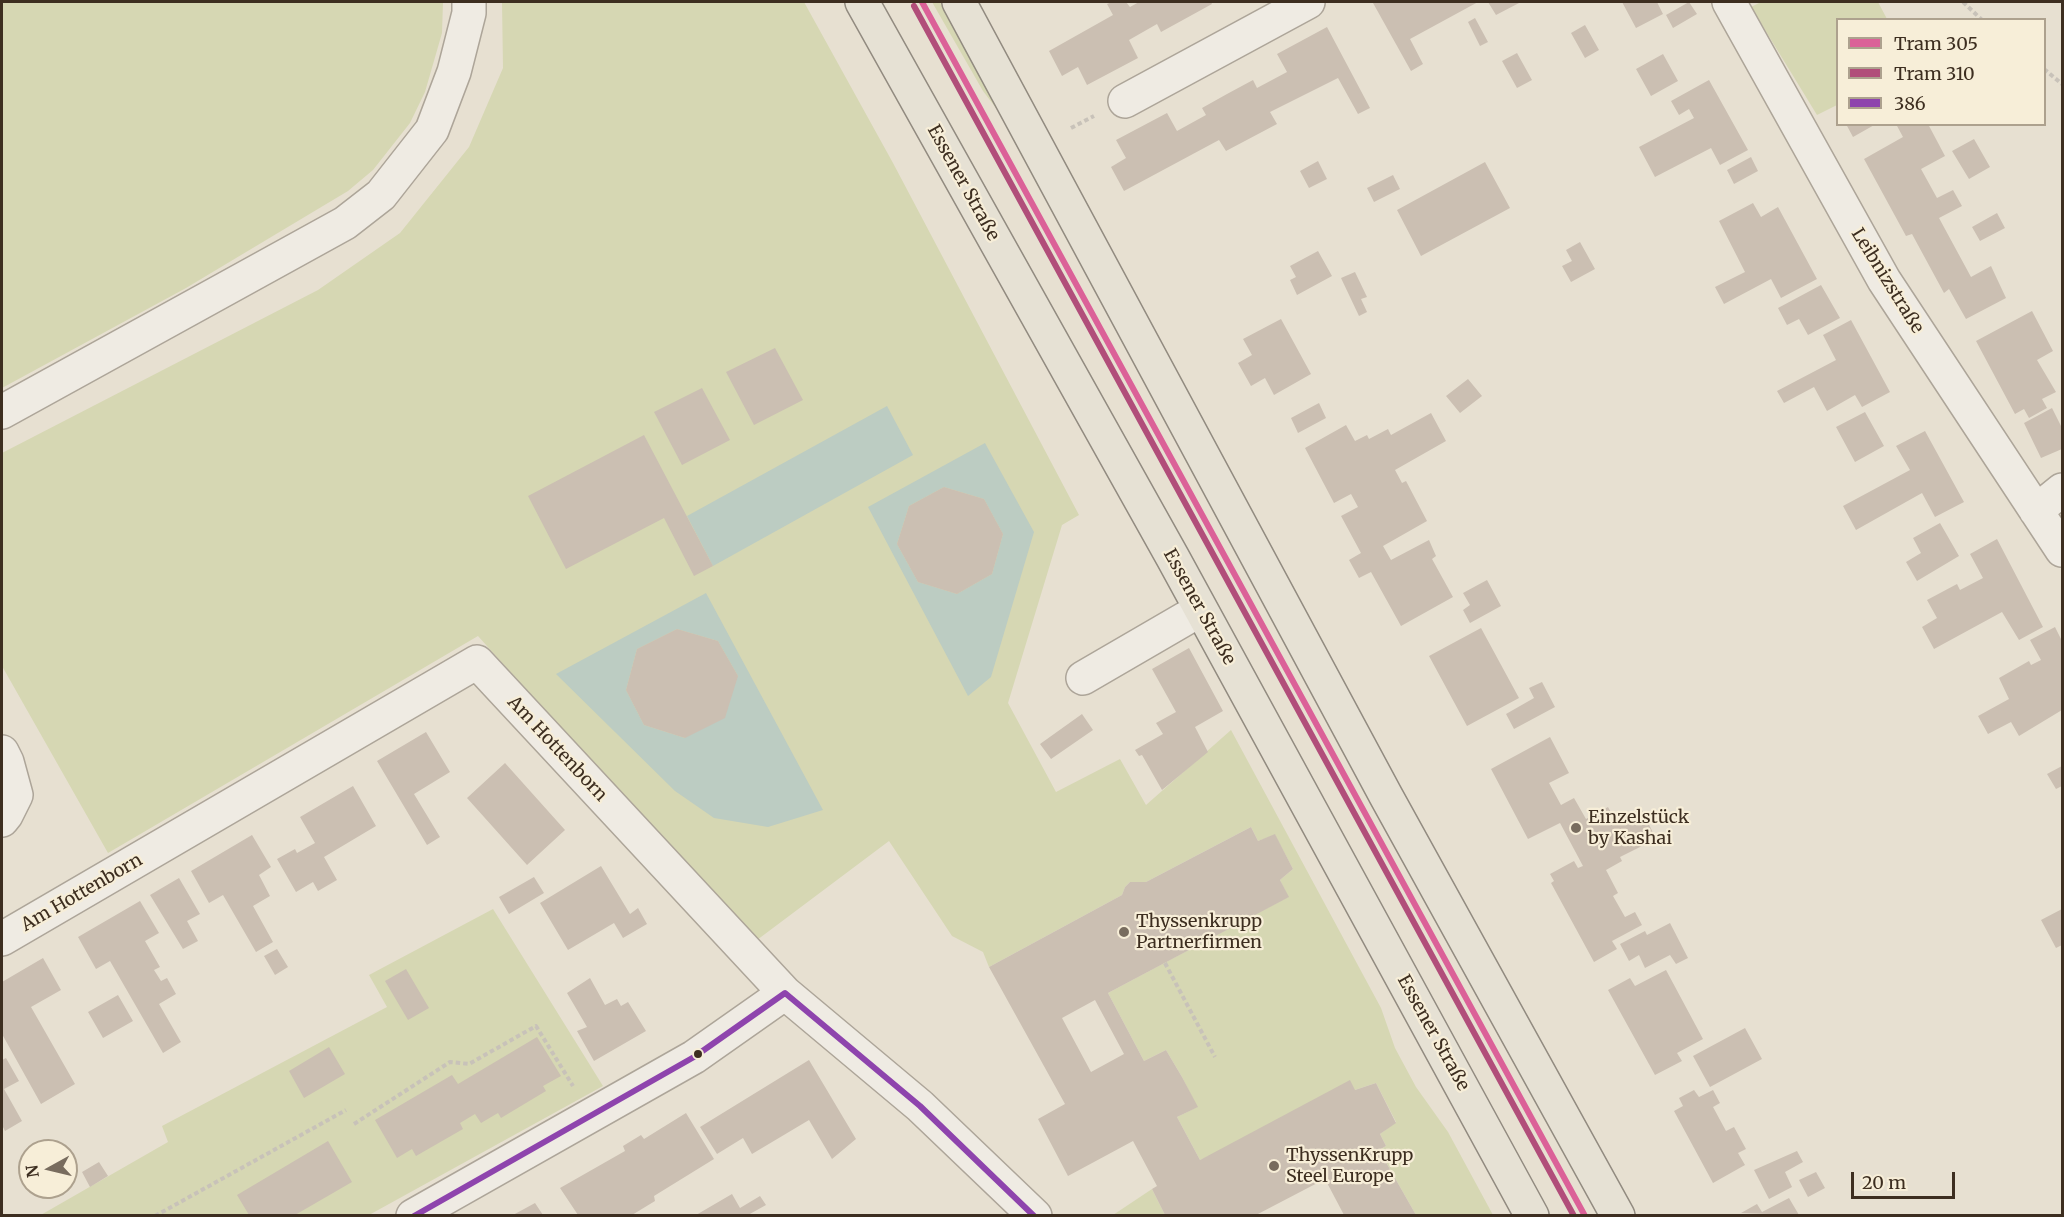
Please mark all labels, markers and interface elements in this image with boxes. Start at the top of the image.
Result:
legend [1836,18,2046,126]
text: Tram 305 [1894,32,1978,55]
text: Tram 310 [1894,62,1975,85]
text: 386 [1894,92,1926,115]
street label: Essener Straße [922,121,1004,245]
street label: Leibnizstraße [1846,225,1928,337]
street label: Essener Straße [1158,545,1240,669]
street label: Am Hottenborn [503,692,611,806]
place label: Einzelstück by Kashai [1588,807,1689,850]
marker: Einzelstück by Kashai [1569,821,1583,835]
street label: Am Hottenborn [18,850,146,936]
place label: Thyssenkrupp Partnerfirmen [1136,911,1262,954]
marker: Thyssenkrupp Partnerfirmen [1117,925,1131,939]
street label: Essener Straße [1392,971,1474,1095]
unlabelled marker [692,1048,704,1060]
north arrow [18,1139,78,1199]
place label: ThyssenKrupp Steel Europe [1286,1145,1413,1188]
marker: ThyssenKrupp Steel Europe [1267,1159,1281,1173]
scale bar [1854,1160,1958,1198]
text: N [21,1164,43,1179]
text: 20 m [1862,1171,1906,1194]

